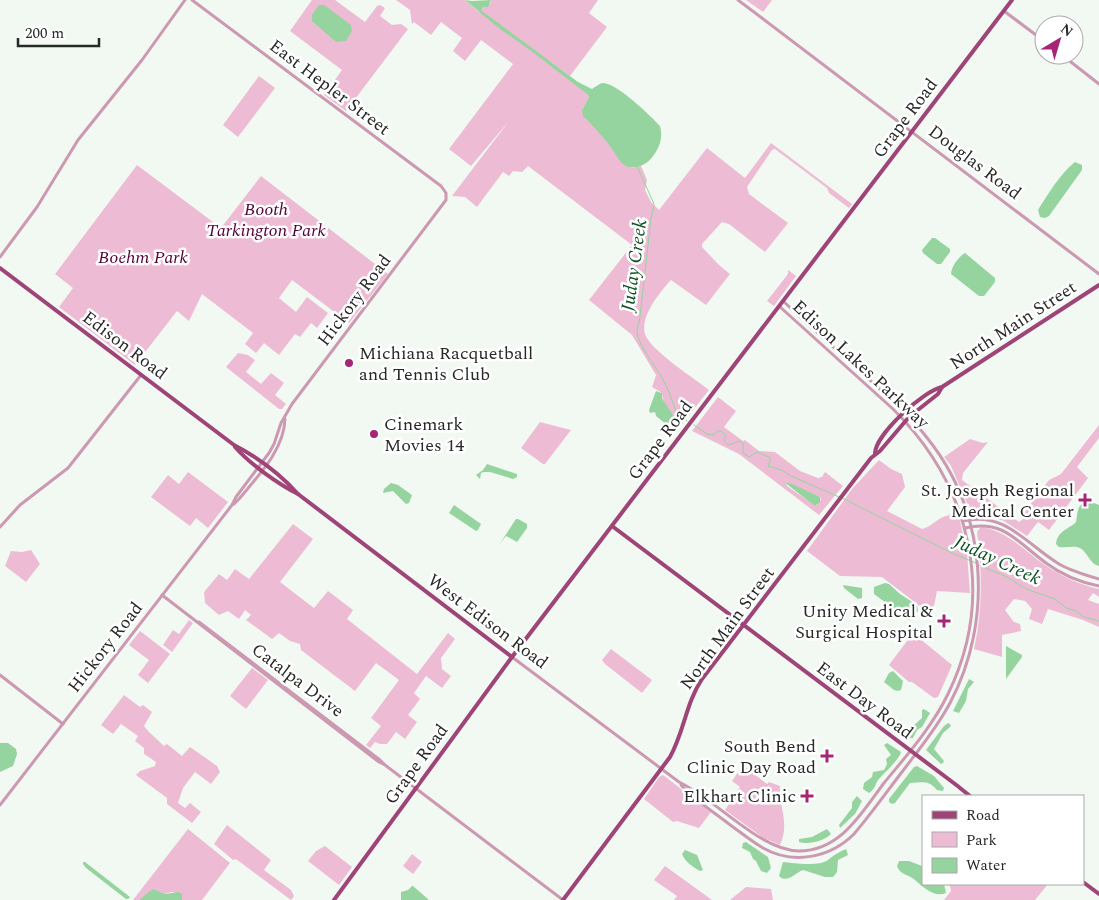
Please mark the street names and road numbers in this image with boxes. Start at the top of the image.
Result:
street label: East Hepler Street [264,33,396,142]
street label: Grape Road [866,73,944,164]
street label: Douglas Road [923,118,1027,206]
street label: Hickory Road [311,249,398,352]
street label: North Main Street [944,274,1082,377]
street label: Edison Lakes Parkway [786,294,936,436]
street label: Edison Road [76,304,173,386]
street label: Grape Road [621,395,699,486]
street label: North Main Street [673,561,781,695]
street label: West Edison Road [422,567,554,676]
street label: Hickory Road [61,596,150,699]
street label: Catalpa Drive [246,637,350,724]
street label: East Day Road [810,655,919,746]
street label: Grape Road [378,718,455,810]

